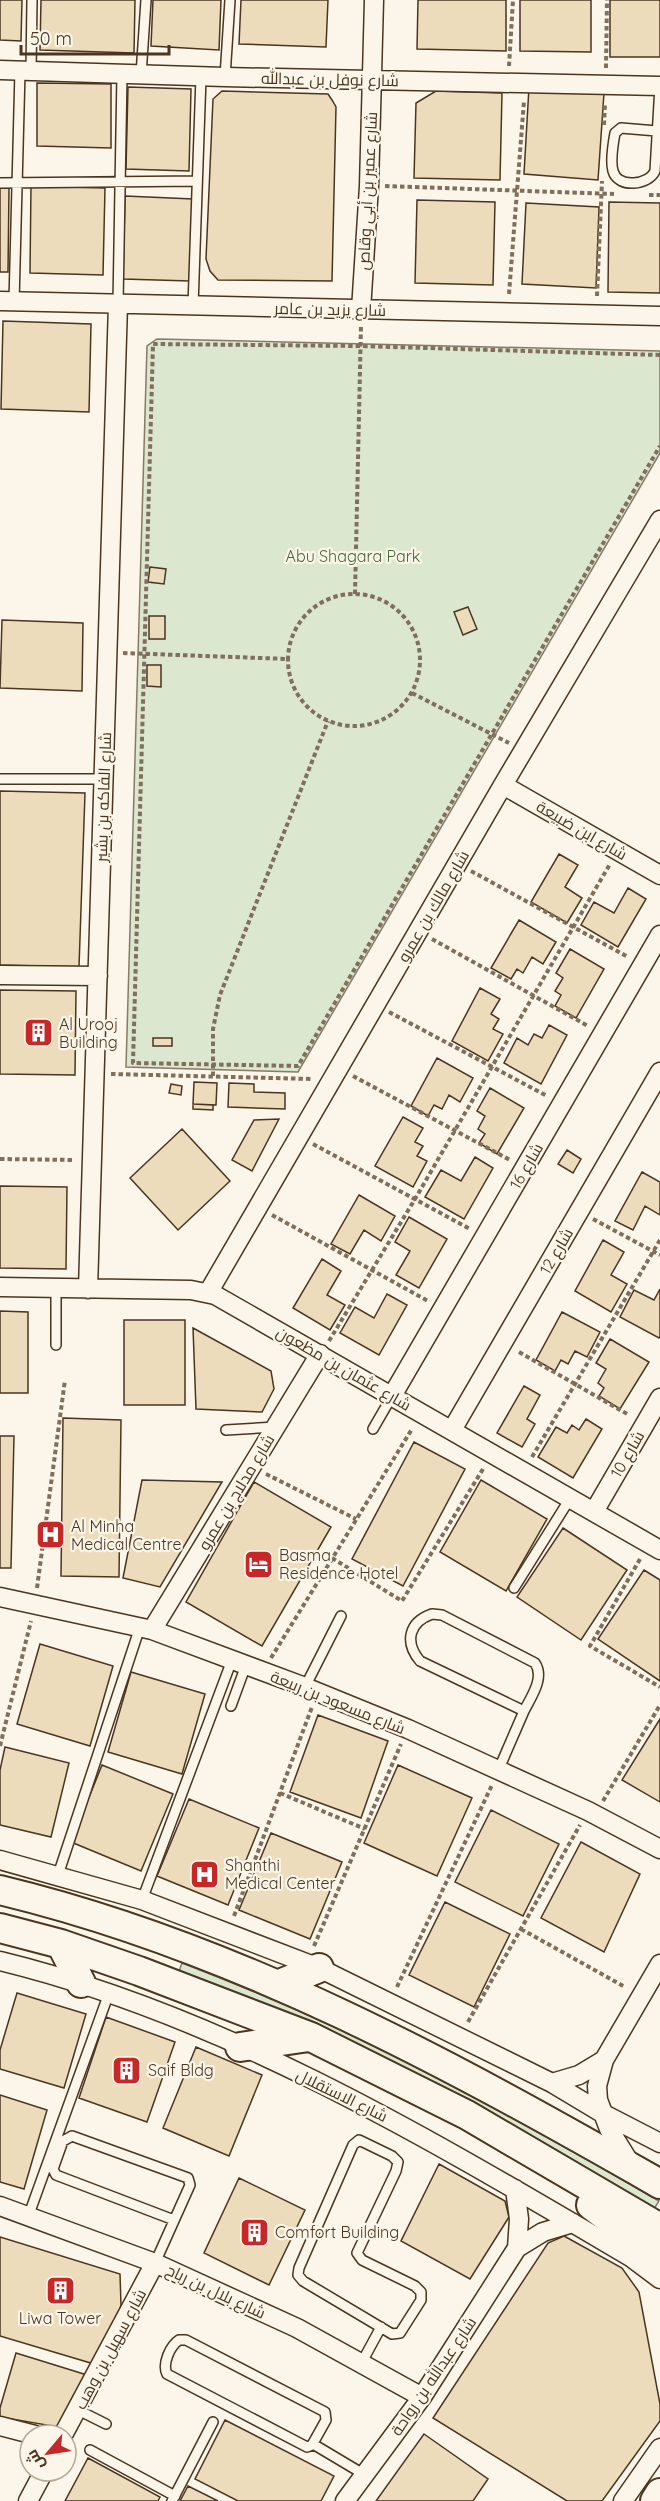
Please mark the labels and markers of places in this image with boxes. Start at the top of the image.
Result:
place label: Al Urooj Building [59,1014,118,1052]
building icon: Al Urooj Building [22,1017,54,1049]
place label: Al Minha Medical Centre [71,1516,181,1554]
hospital icon: Al Minha Medical Centre [34,1519,66,1551]
place label: Basma Residence Hotel [279,1545,399,1583]
hotel icon: Basma Residence Hotel [242,1548,274,1580]
place label: Shanthi Medical Center [225,1855,336,1893]
hospital icon: Shanthi Medical Center [188,1858,220,1890]
building icon: Saif Bldg [111,2054,143,2086]
place label: Saif Bldg [148,2060,214,2080]
building icon: Comfort Building [238,2216,270,2248]
place label: Comfort Building [275,2222,399,2242]
building icon: Liwa Tower [44,2274,76,2306]
place label: Liwa Tower [19,2308,101,2328]

